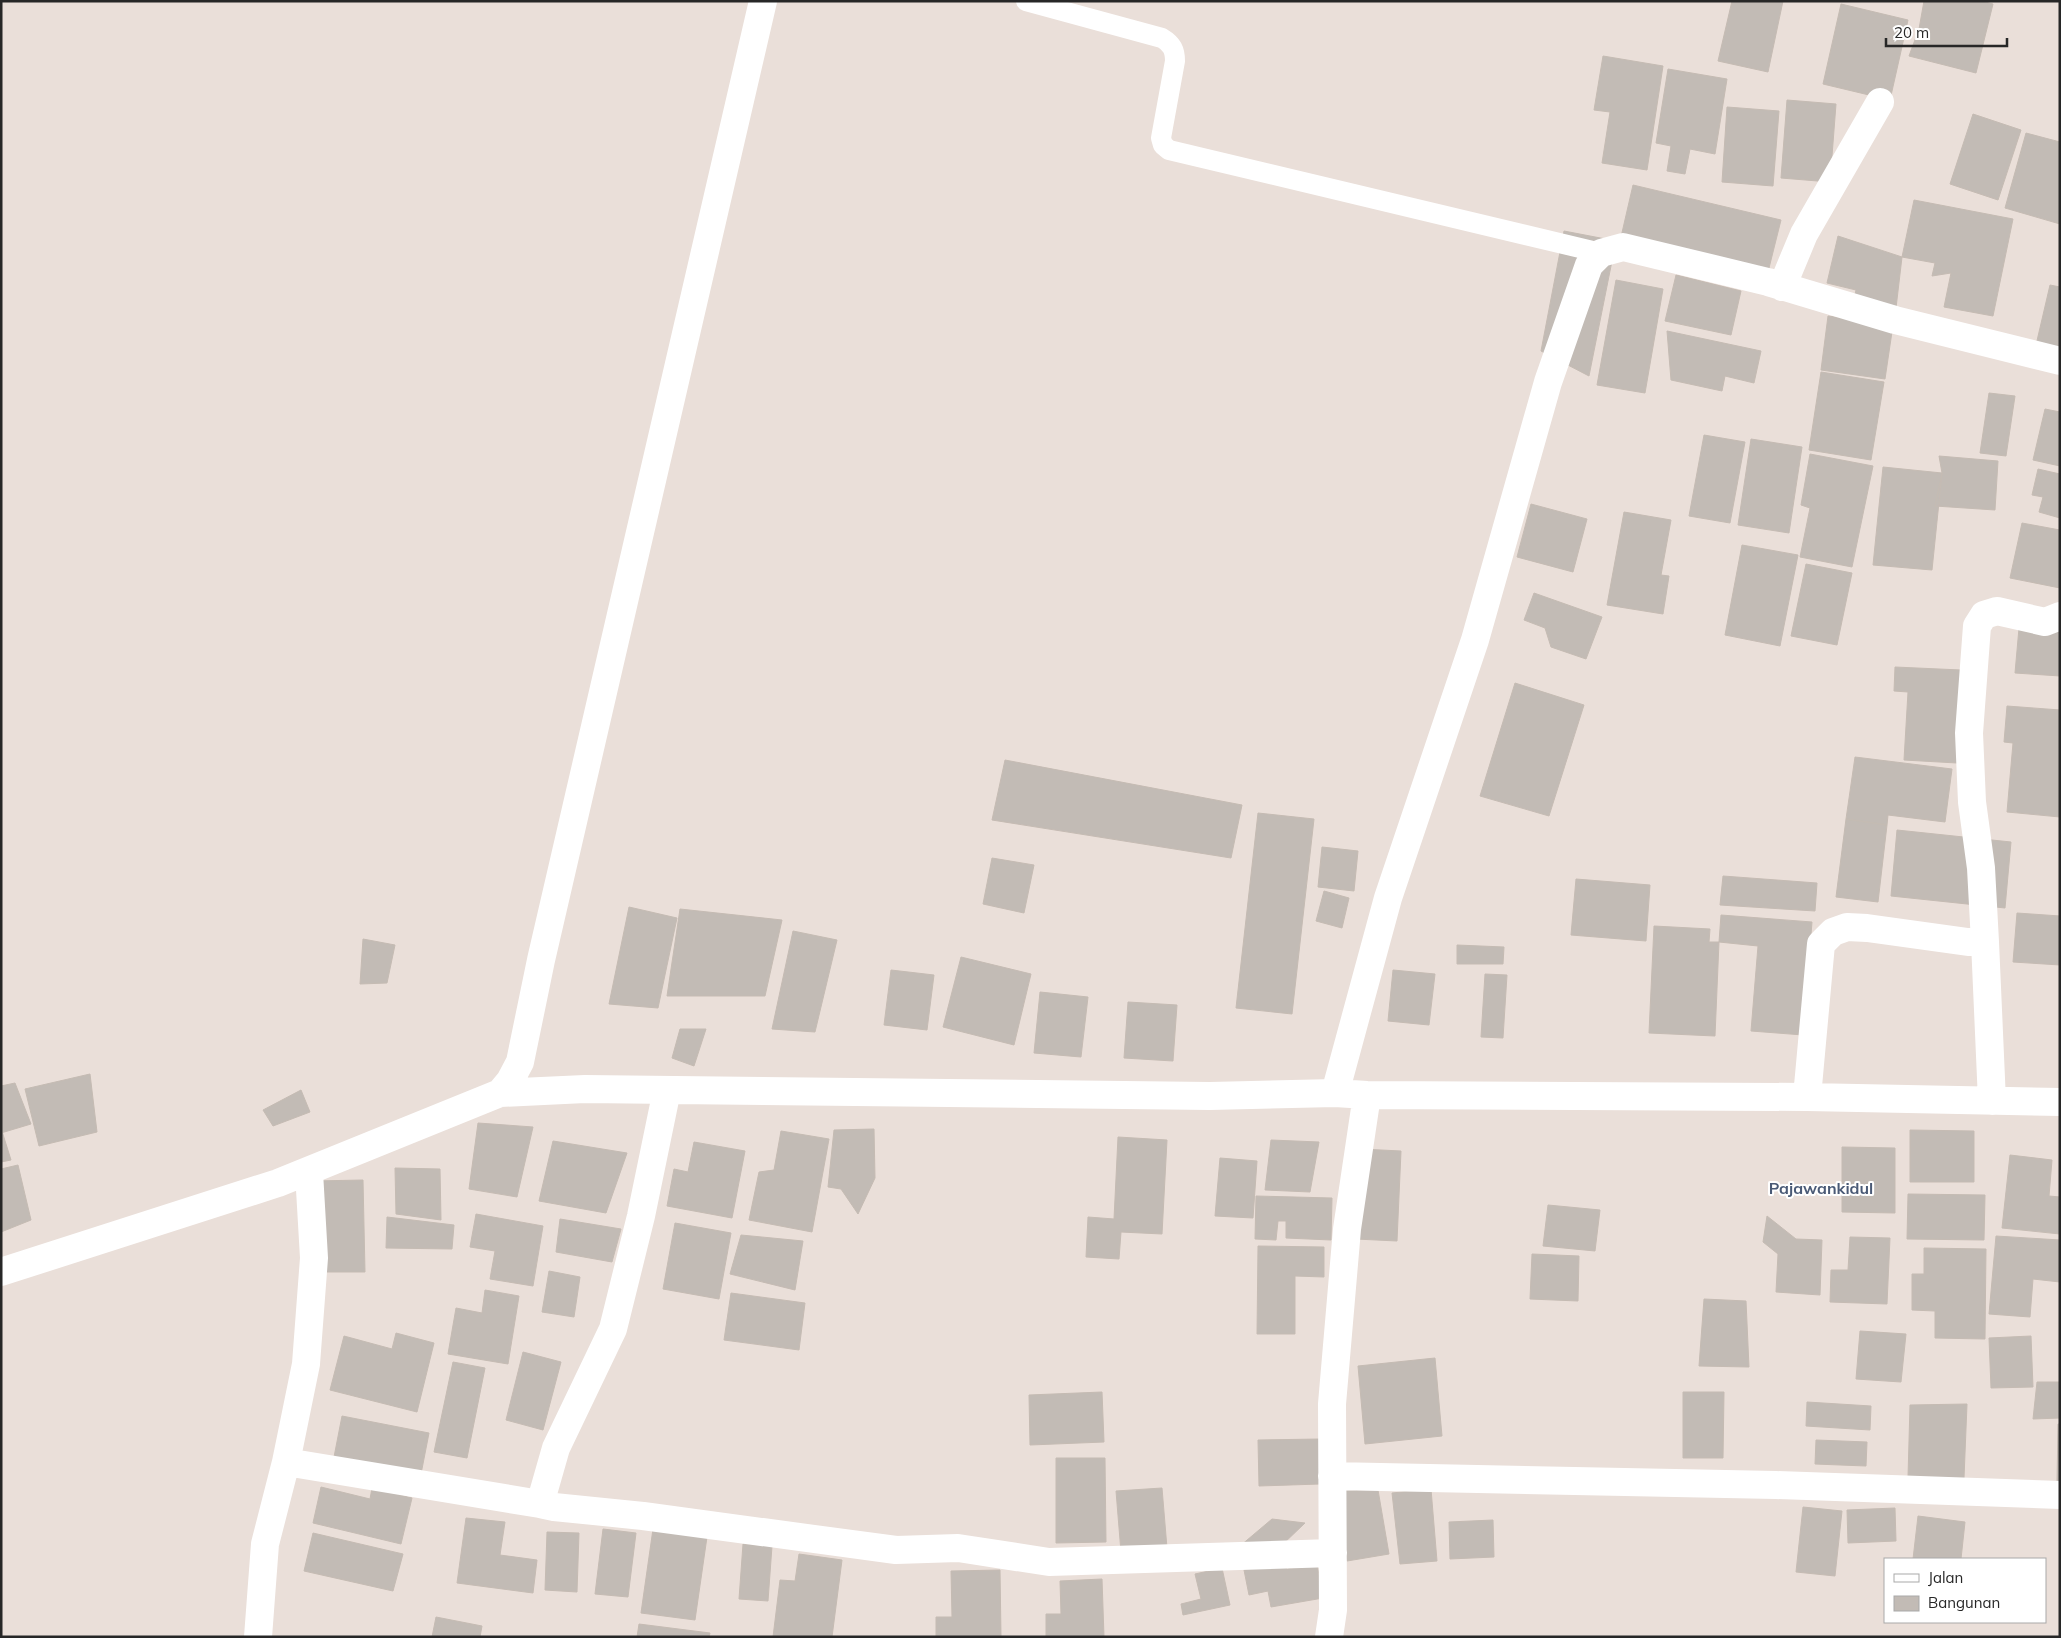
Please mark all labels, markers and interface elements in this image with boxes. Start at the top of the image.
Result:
scale bar [1886,15,2007,47]
text: 20 m [1894,23,1929,42]
district label: Pajawankidul [1769,1178,1873,1198]
legend [1884,1558,2046,1623]
text: Jalan [1928,1568,1963,1587]
text: Bangunan [1928,1593,2000,1612]

